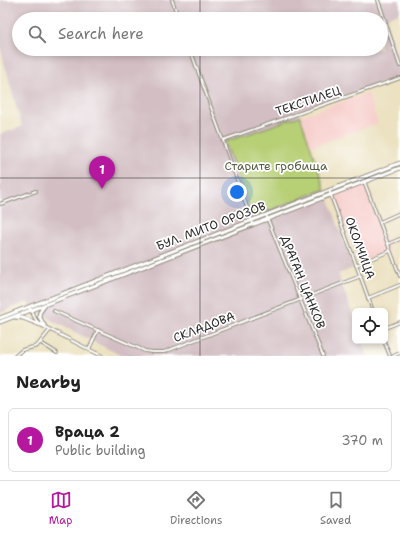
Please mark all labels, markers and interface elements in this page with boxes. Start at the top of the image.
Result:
search box [12,12,388,56]
icon: search [26,23,48,45]
text: Search here [58,24,144,44]
street label: ТЕКСТИЛЕЦ [273,82,343,120]
pin: 1 [89,156,115,189]
park label: Старите гробища [225,158,328,174]
your location [227,182,247,202]
street label: БУЛ. МИТО ОРОЗОВ [154,198,268,254]
street label: ОКОЛЧИЦА [341,215,379,282]
street label: ДРАГАН ЦАНКОВ [277,233,329,331]
street label: СКЛАДОВА [171,308,237,346]
map controls [352,308,388,344]
button: locate [352,308,388,344]
text: Nearby [16,371,81,393]
text: Враца 2 [55,422,120,442]
text: 1 [27,432,33,449]
text: 370 m [341,432,383,449]
text: Public building [55,442,146,459]
tab: Map [49,489,72,528]
tab: Directions [170,489,222,528]
tab: Saved [320,489,351,528]

